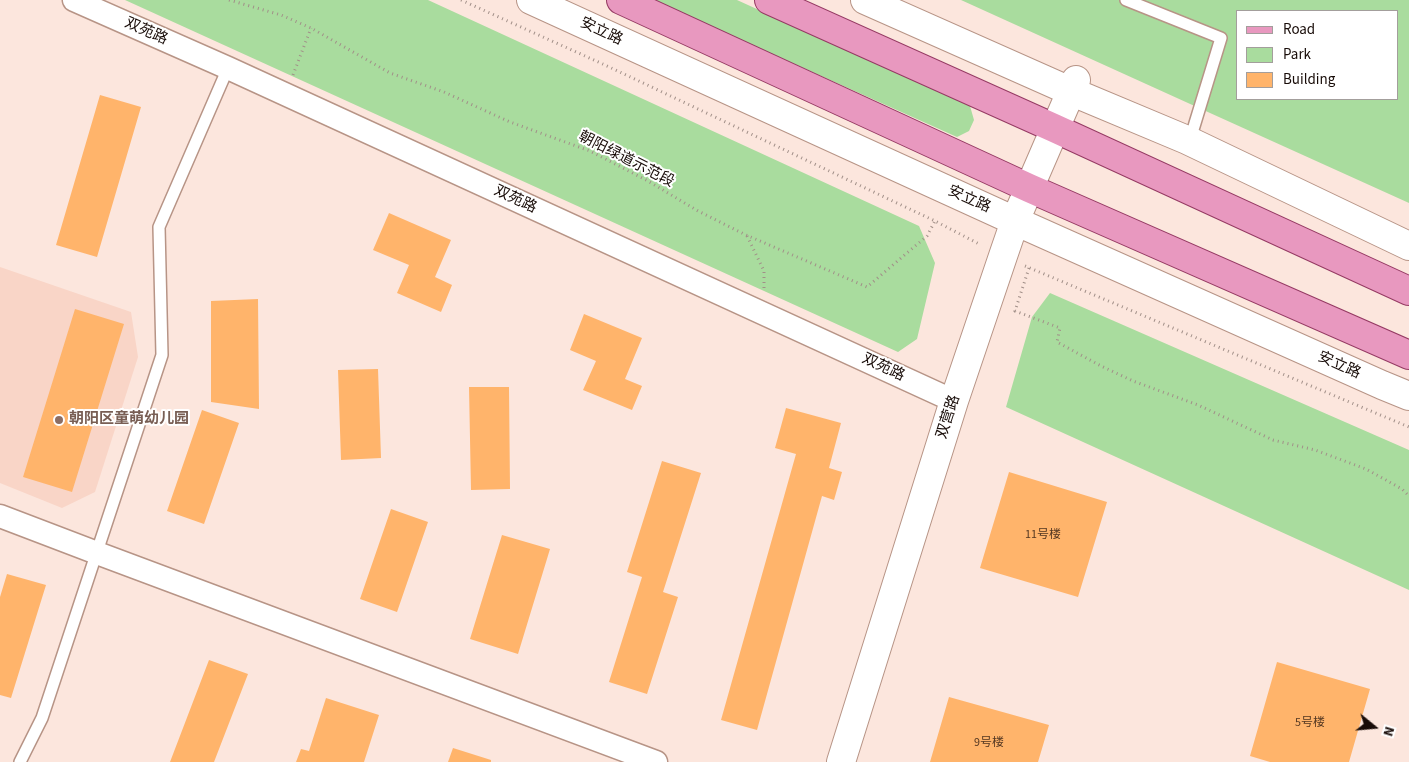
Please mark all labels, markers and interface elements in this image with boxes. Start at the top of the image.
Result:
legend [1236,10,1399,100]
street label: 安立路 [577,14,625,50]
street label: 双苑路 [122,15,170,49]
text: Road [1283,19,1315,40]
text: Park [1283,44,1311,65]
text: Building [1283,69,1335,90]
street label: 朝阳绿道示范段 [575,128,677,192]
street label: 双苑路 [491,182,539,218]
street label: 安立路 [945,183,993,217]
street label: 安立路 [1315,349,1363,383]
street label: 双苑路 [859,350,907,386]
street label: 双营路 [933,393,965,441]
place label: 朝阳区童萌幼儿园 [69,411,189,429]
marker: 朝阳区童萌幼儿园 [53,414,65,426]
house number: 11号楼 [1025,528,1061,542]
north arrow [1349,702,1399,752]
house number: 5号楼 [1295,716,1325,730]
text: N [1377,724,1399,739]
house number: 9号楼 [974,736,1004,750]

